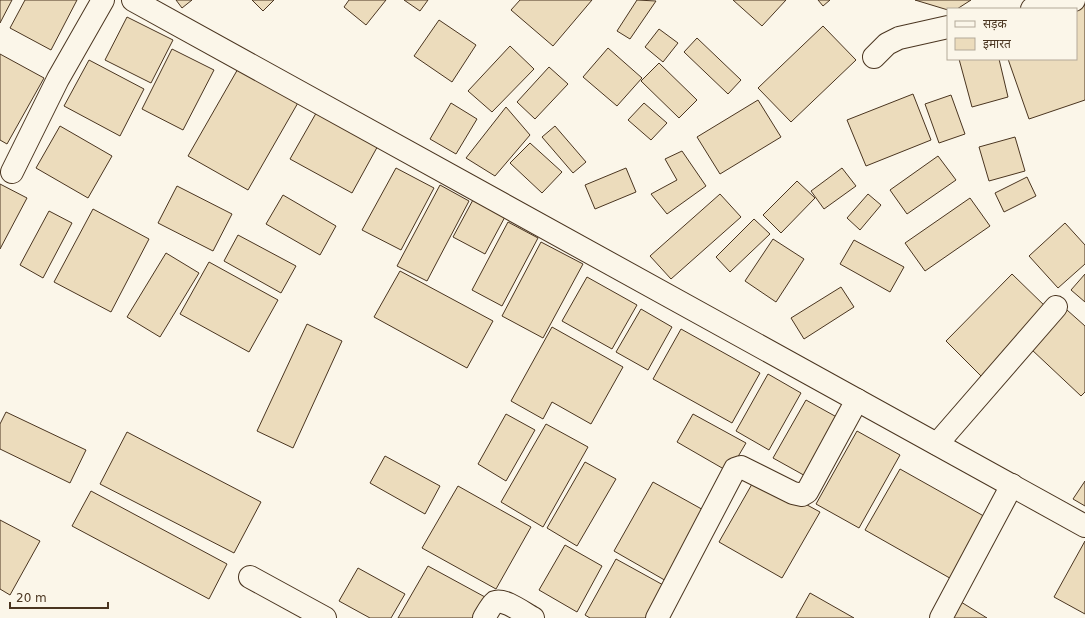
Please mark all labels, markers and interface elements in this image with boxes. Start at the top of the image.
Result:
legend [947,8,1077,60]
text: सड़क [983,17,1008,31]
text: इमारत [983,37,1012,51]
scale bar [10,584,108,610]
text: 20 m [16,591,47,605]

